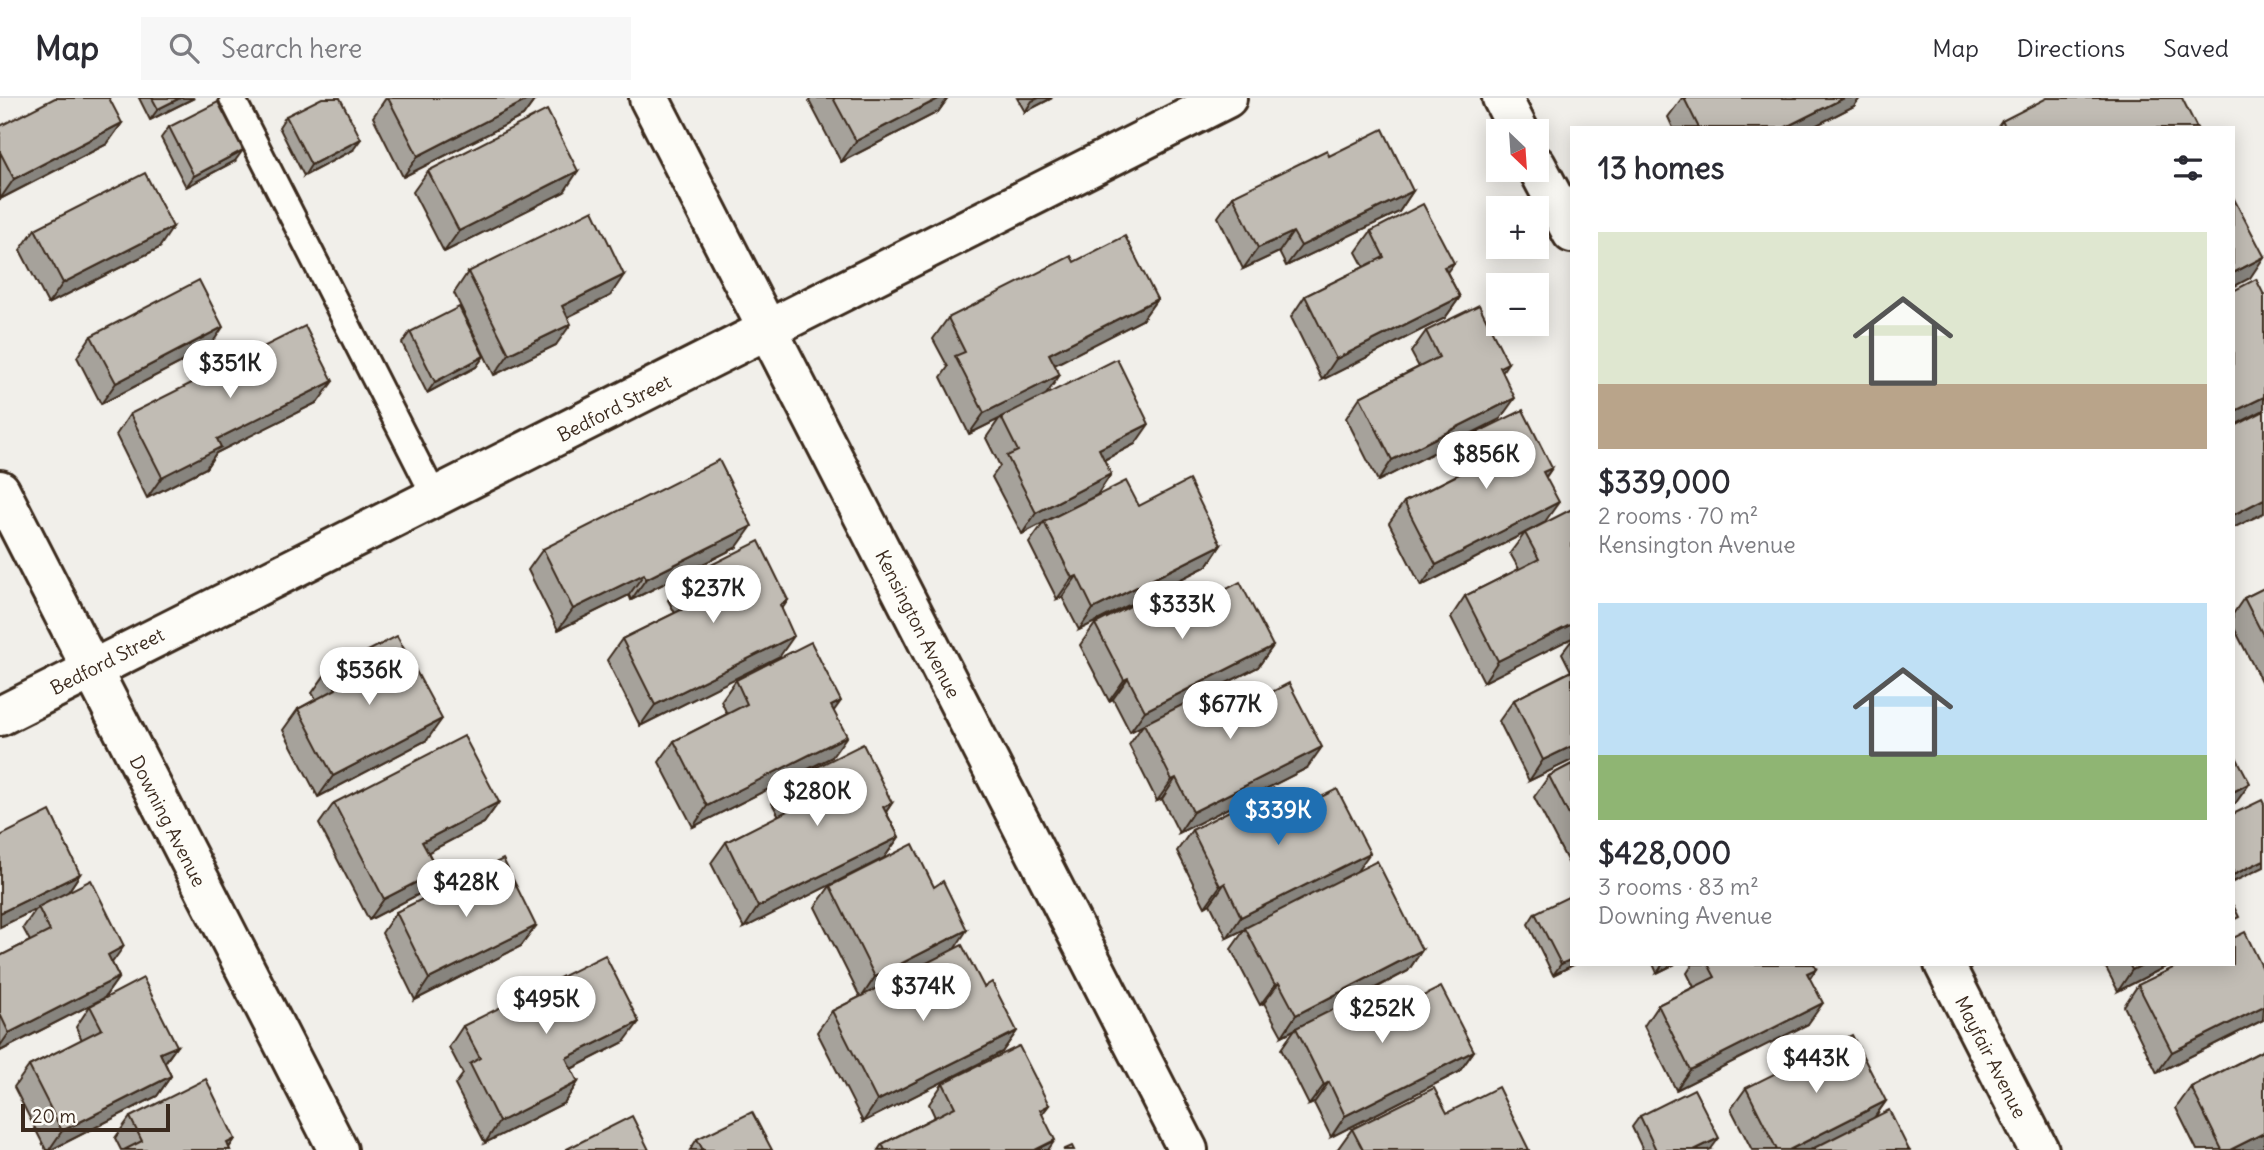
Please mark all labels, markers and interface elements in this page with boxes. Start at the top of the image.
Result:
search box [141,17,631,80]
text: Map [35,27,99,69]
icon: search [165,29,203,67]
text: Search here [221,32,362,65]
text: Map [1932,33,1979,63]
text: Directions [2017,33,2125,63]
text: Saved [2163,33,2229,63]
north arrow [1486,119,1549,182]
map controls [1486,119,1549,336]
text: 13 homes [1598,149,1724,187]
icon: filters [2169,149,2207,187]
button: + [1486,196,1549,259]
button: − [1486,273,1549,336]
icon: home [1840,278,1966,404]
pin: $351K [181,341,279,400]
text: $351K [199,348,261,377]
street label: Bedford Street [553,369,675,447]
pin: $856K [1437,432,1535,491]
text: $856K [1453,439,1519,468]
text: $339,000 [1598,463,1731,501]
text: 2 rooms · 70 m² [1598,501,1758,530]
text: Kensington Avenue [1598,530,1796,559]
street label: Kensington Avenue [870,546,966,702]
pin: $237K [664,566,762,625]
text: $237K [681,573,745,602]
pin: $333K [1133,582,1231,641]
text: $333K [1149,589,1215,618]
street label: Bedford Street [46,622,168,700]
pin: $536K [320,648,418,707]
icon: home [1840,649,1966,775]
text: $536K [336,655,402,684]
pin: $677K [1181,682,1279,741]
text: $677K [1199,689,1261,718]
street label: Downing Avenue [125,751,211,891]
pin: $280K [768,768,866,828]
text: $280K [783,776,851,805]
pin: $339K [1229,788,1327,847]
text: $339K [1245,795,1311,824]
text: $428,000 [1598,834,1731,872]
pin: $428K [417,860,515,919]
text: $428K [433,867,499,896]
text: 3 rooms · 83 m² [1598,872,1759,901]
text: Downing Avenue [1598,901,1773,930]
pin: $374K [874,964,972,1023]
text: $374K [891,971,955,1000]
pin: $495K [497,976,595,1036]
text: $495K [513,984,579,1013]
pin: $252K [1333,986,1431,1045]
street label: Mayfair Avenue [1950,992,2032,1122]
text: $252K [1349,993,1415,1022]
pin: $443K [1767,1035,1865,1095]
text: $443K [1783,1043,1849,1072]
scale bar [21,1101,170,1133]
text: 20 m [32,1104,76,1128]

